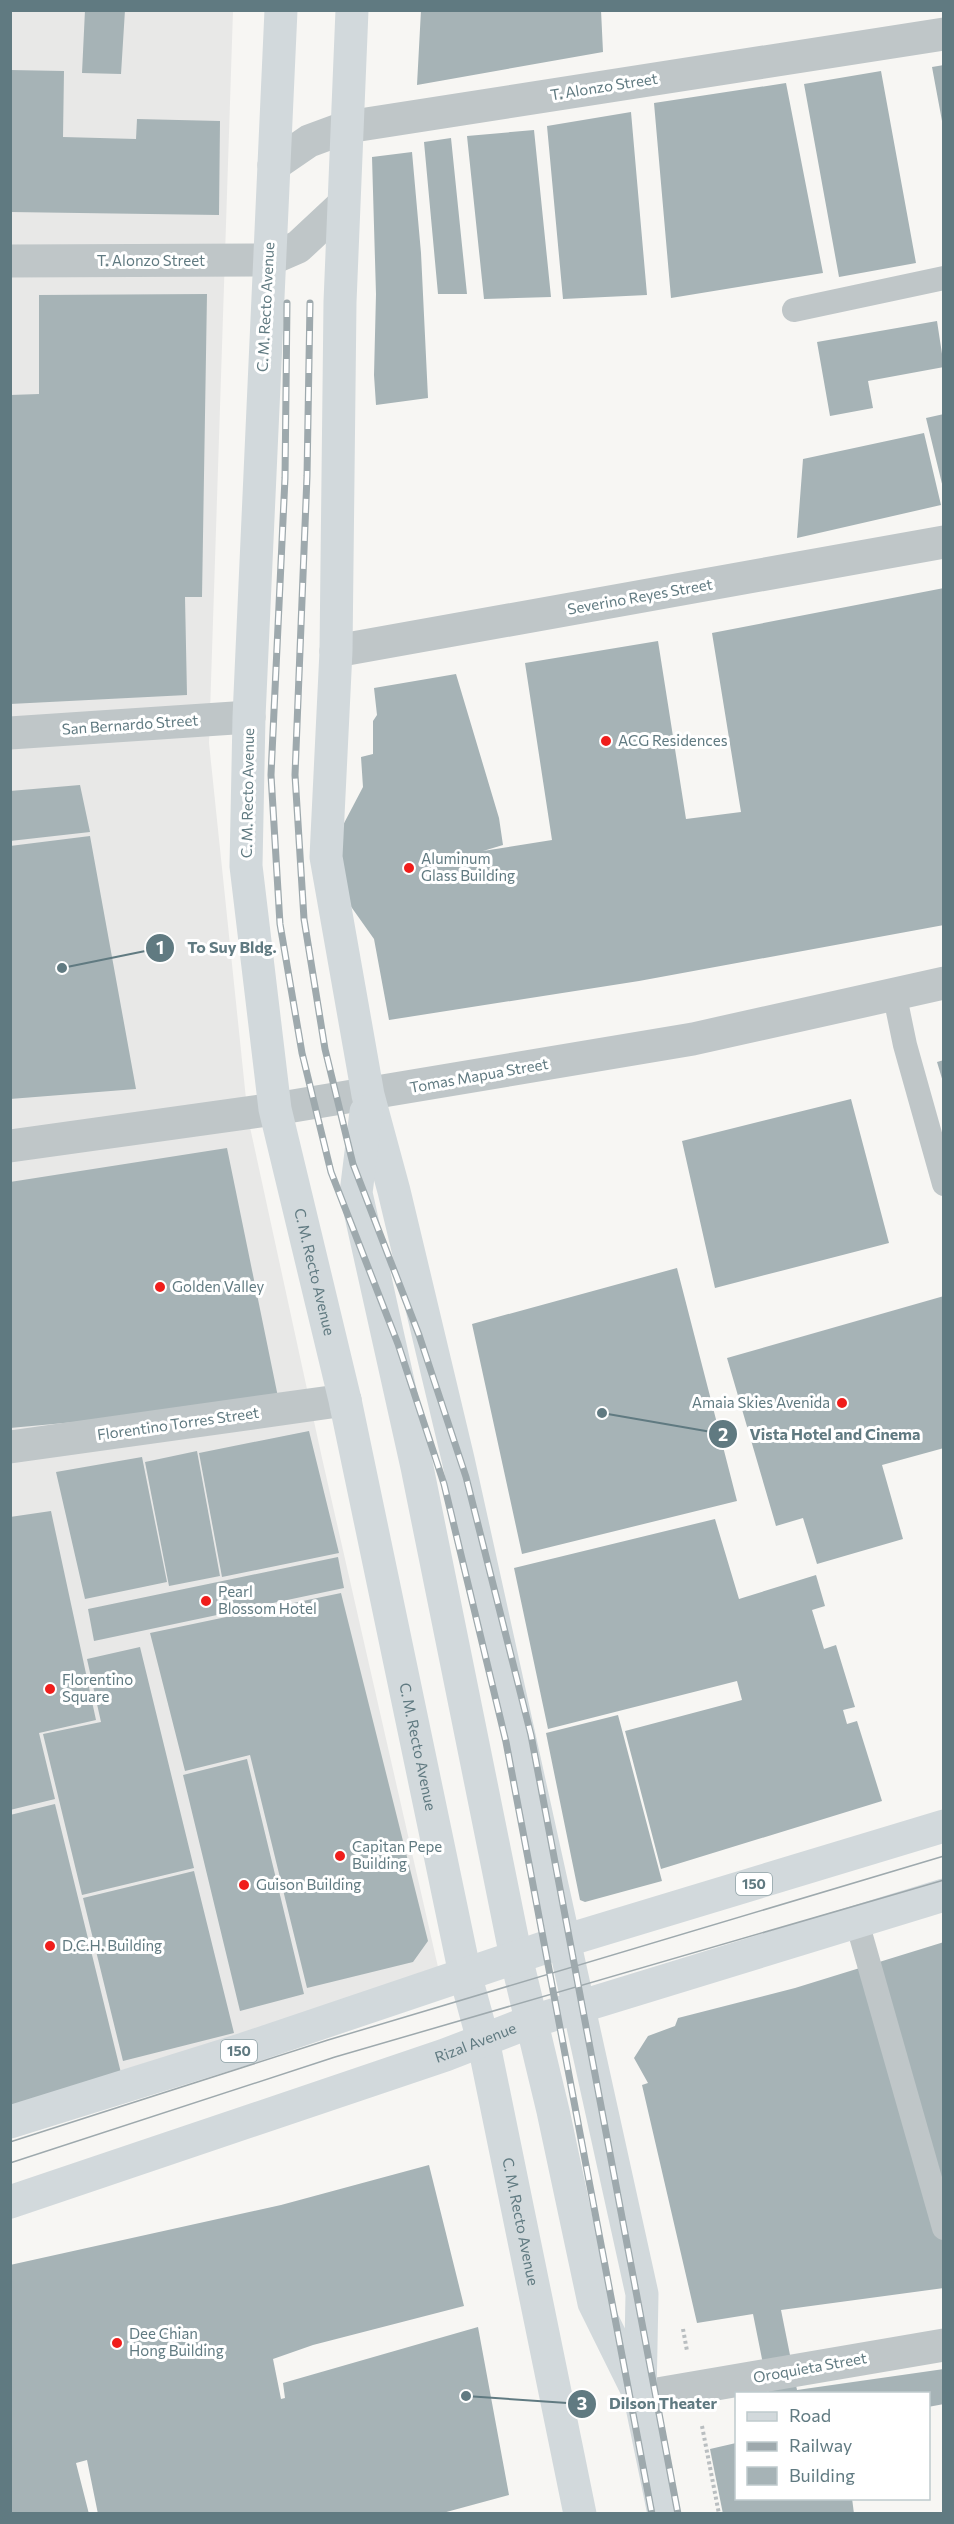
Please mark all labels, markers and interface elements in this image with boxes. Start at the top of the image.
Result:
street label: T. Alonzo Street [549,69,659,103]
street label: C. M. Recto Avenue [253,241,277,372]
street label: T. Alonzo Street [97,251,205,269]
street label: Severino Reyes Street [566,574,714,618]
street label: San Bernardo Street [61,710,199,738]
street label: C. M. Recto Avenue [237,728,257,858]
place label: ACG Residences [618,731,728,749]
marker: ACG Residences [599,734,613,748]
place label: Aluminum Glass Building [421,849,515,884]
marker: Aluminum Glass Building [402,861,416,875]
callout: To Suy Bldg. [145,931,289,965]
text: 1 [156,936,164,958]
text: To Suy Bldg. [187,937,277,956]
street label: Tomas Mapua Street [408,1054,550,1096]
street label: C. M. Recto Avenue [291,1206,339,1337]
place label: Golden Valley [172,1277,265,1295]
marker: Golden Valley [153,1280,167,1294]
place label: Amaia Skies Avenida [692,1393,830,1411]
marker: Amaia Skies Avenida [835,1396,849,1410]
street label: Florentino Torres Street [96,1403,260,1443]
callout: Vista Hotel and Cinema [708,1417,933,1451]
text: 2 [718,1423,728,1445]
text: Vista Hotel and Cinema [749,1424,921,1443]
place label: Pearl Blossom Hotel [218,1582,317,1617]
marker: Pearl Blossom Hotel [199,1594,213,1608]
place label: Florentino Square [62,1670,133,1705]
street label: C. M. Recto Avenue [396,1681,441,1812]
marker: Florentino Square [43,1682,57,1696]
place label: Capitan Pepe Building [352,1837,442,1872]
marker: Capitan Pepe Building [333,1849,347,1863]
road number: 150 [736,1873,772,1895]
place label: Guison Building [256,1875,361,1893]
marker: Guison Building [237,1878,251,1892]
place label: D.C.H. Building [62,1936,162,1954]
marker: D.C.H. Building [43,1939,57,1953]
street label: Rizal Avenue [432,2018,519,2066]
road number: 150 [221,2040,257,2062]
street label: C. M. Recto Avenue [499,2156,543,2287]
place label: Dee Chian Hong Building [129,2324,224,2359]
marker: Dee Chian Hong Building [110,2336,124,2350]
street label: Oroquieta Street [752,2348,868,2386]
callout: Dilson Theater [567,2387,729,2421]
text: 3 [577,2392,587,2414]
legend [735,2392,930,2500]
text: Dilson Theater [609,2393,717,2412]
text: Road [789,2404,831,2426]
text: Railway [789,2434,852,2456]
text: Building [789,2464,855,2486]

